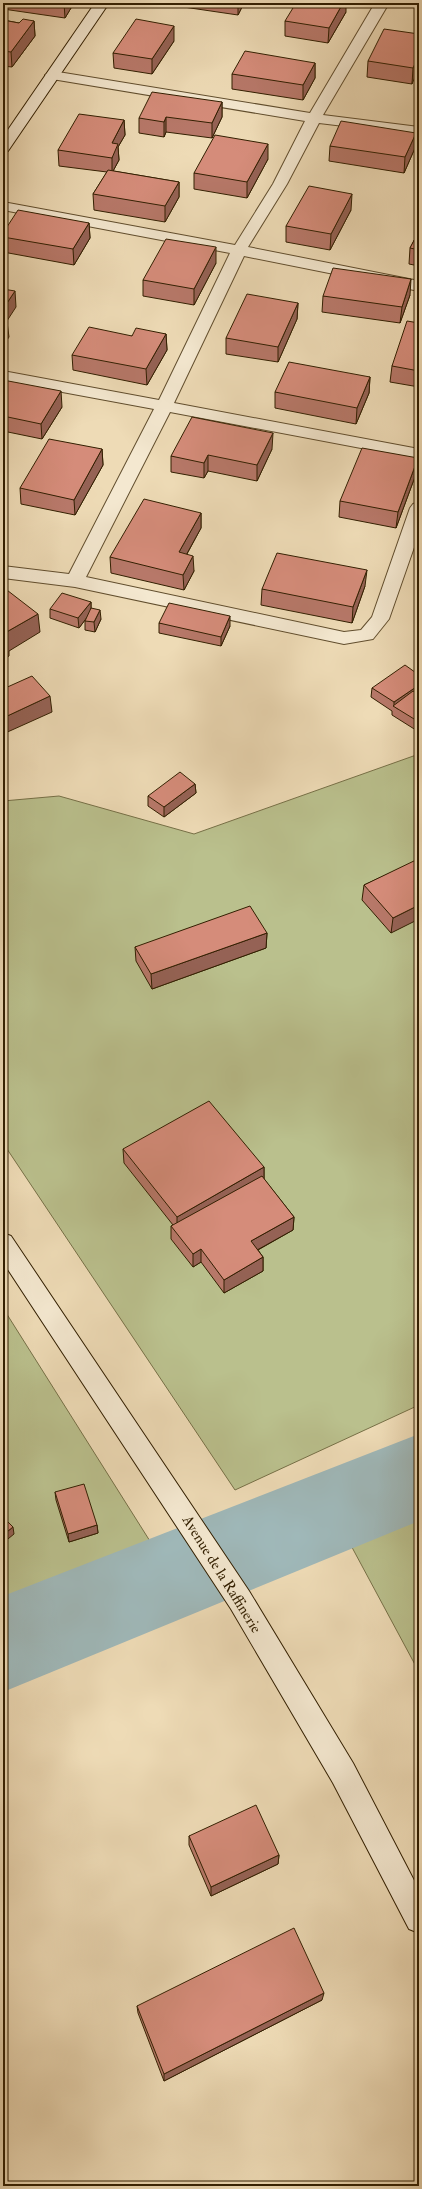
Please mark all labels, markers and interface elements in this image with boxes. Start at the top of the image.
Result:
street label: Avenue de la Raffinerie [177,1511,265,1637]

